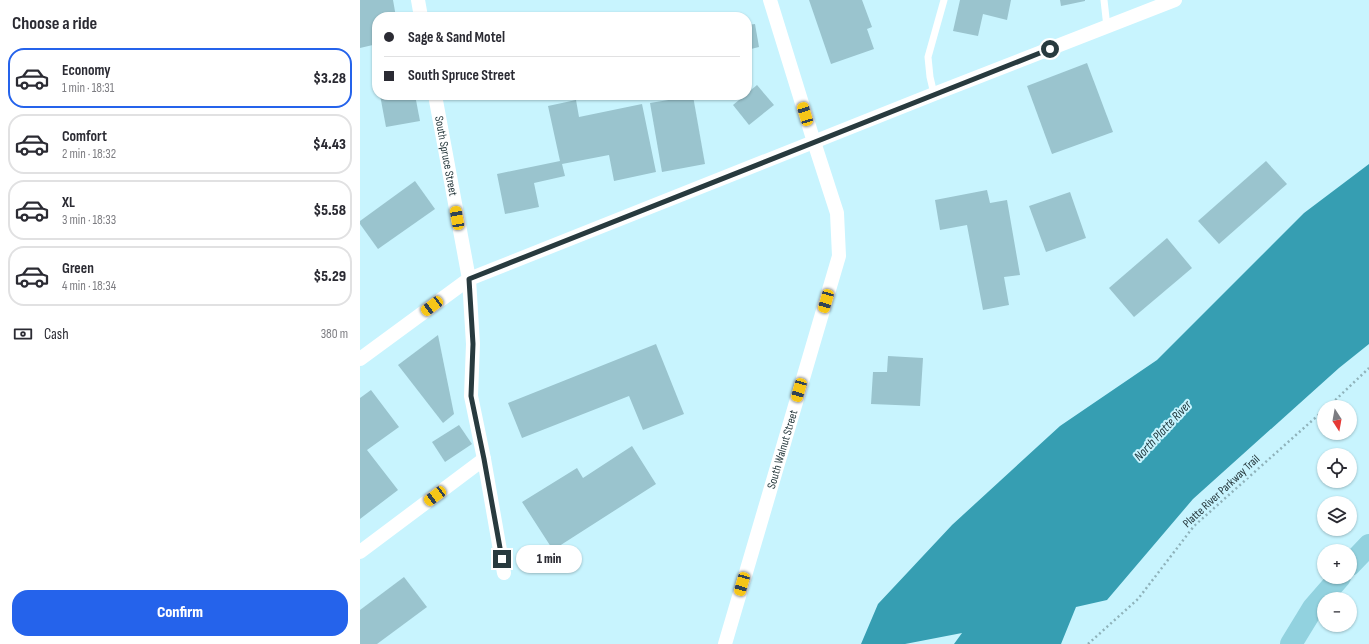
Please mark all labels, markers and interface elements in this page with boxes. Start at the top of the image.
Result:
text: Choose a ride [12,13,97,34]
text: Sage & Sand Motel [408,28,505,47]
route start [1041,40,1059,58]
icon: car [14,60,50,96]
text: Economy [62,61,111,80]
text: South Spruce Street [408,66,515,85]
text: $3.28 [313,69,346,88]
text: 1 min · 18:31 [62,80,114,96]
car [796,101,814,127]
street label: South Spruce Street [431,115,461,198]
icon: car [14,126,50,162]
text: Comfort [62,127,107,146]
text: $4.43 [313,135,346,154]
text: 2 min · 18:32 [62,146,116,162]
icon: car [14,192,50,228]
text: XL [62,193,75,212]
text: $5.58 [314,201,346,220]
car [449,205,465,231]
text: 3 min · 18:33 [62,212,116,228]
icon: car [14,258,50,294]
text: Green [62,259,94,278]
text: $5.29 [313,267,346,286]
text: 4 min · 18:34 [62,278,116,294]
car [817,288,835,314]
car [419,294,445,318]
icon: cash [12,323,34,345]
text: Cash [44,325,69,344]
text: 380 m [321,326,348,342]
car [790,377,808,403]
water label: North Platte River [1131,396,1196,464]
north arrow [1317,400,1357,440]
map controls [1317,400,1357,632]
street label: South Walnut Street [764,408,801,491]
button: locate [1317,448,1357,488]
street label: Platte River Parkway Trail [1180,452,1263,531]
car [422,484,448,508]
button: layers [1317,496,1357,536]
button: + [1317,544,1357,584]
callout: 1 min [516,545,582,573]
route end [493,550,511,568]
text: 1 min [537,551,561,567]
car [733,571,751,597]
button: Confirm [12,590,348,636]
button: − [1317,592,1357,632]

